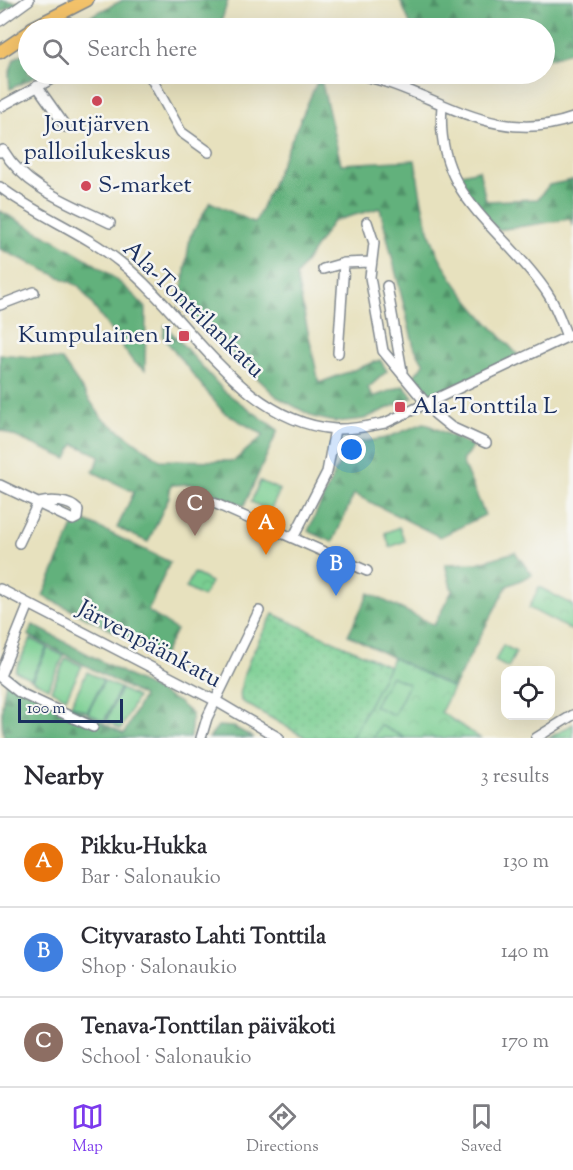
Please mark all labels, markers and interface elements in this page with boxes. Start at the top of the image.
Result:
search box [18,18,555,84]
icon: search [39,35,72,68]
text: Search here [87,35,197,67]
marker: Joutjärven palloilukeskus [90,94,104,108]
place label: Joutjärven palloilukeskus [24,108,170,170]
place label: S-market [98,169,192,203]
marker: S-market [79,179,93,193]
street label: Ala-Tonttilankatu [114,233,272,387]
place label: Kumpulainen I [18,319,172,353]
marker: Kumpulainen I [177,329,191,343]
place label: Ala-Tonttila L [412,390,557,424]
marker: Ala-Tonttila L [393,400,407,414]
your location [337,435,366,464]
pin: C [176,486,214,536]
pin: A [246,506,286,555]
pin: B [316,546,356,596]
street label: Järvenpäänkatu [69,592,227,697]
map controls [501,666,555,720]
button: locate [501,666,555,720]
scale bar [18,696,123,724]
text: 100 m [27,698,66,721]
text: Nearby [24,759,104,796]
text: 3 results [480,763,549,792]
text: Pikku-Hukka [81,832,207,864]
text: A [35,848,52,877]
text: 130 m [503,848,549,877]
text: Bar · Salonaukio [81,864,221,893]
text: Cityvarasto Lahti Tonttila [81,922,326,954]
text: B [37,938,50,967]
text: 140 m [501,938,549,967]
text: Shop · Salonaukio [81,954,237,983]
text: Tenava-Tonttilan päiväkoti [81,1012,336,1044]
text: C [35,1028,52,1057]
text: 170 m [501,1028,549,1057]
text: School · Salonaukio [81,1044,251,1073]
tab: Map [71,1100,104,1159]
tab: Directions [246,1100,319,1159]
tab: Saved [461,1100,502,1159]

